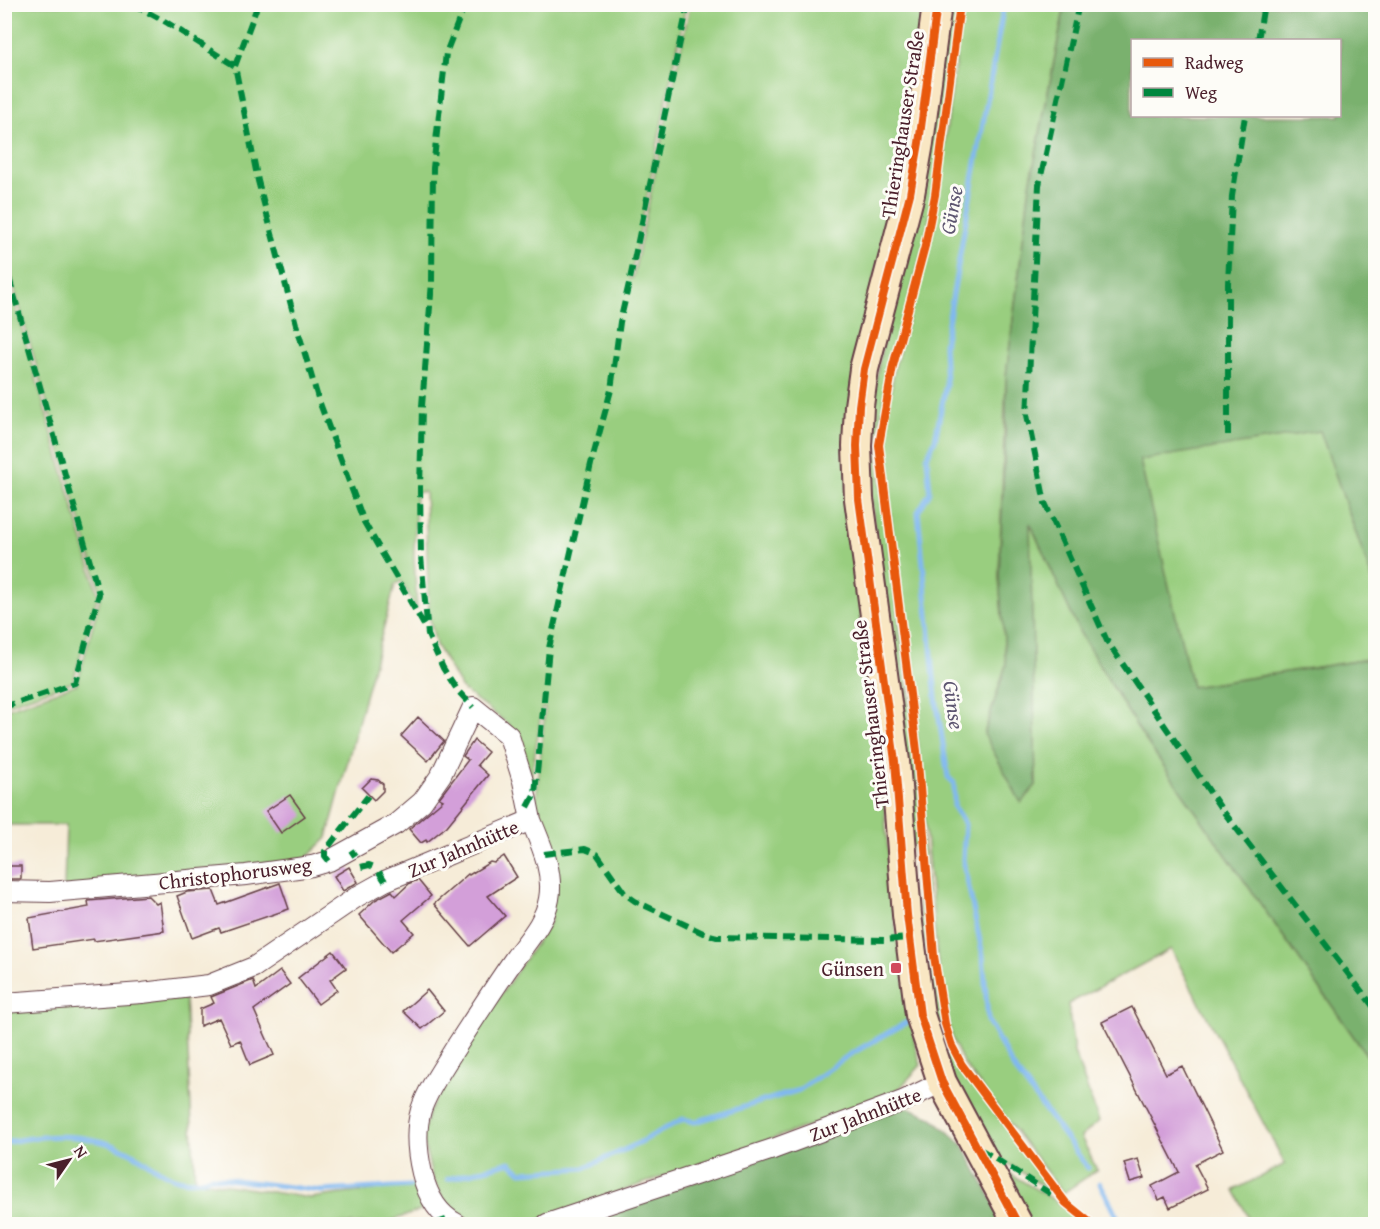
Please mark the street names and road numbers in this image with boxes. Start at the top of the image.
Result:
street label: Thieringhauser Straße [873,28,931,220]
street label: Thieringhauser Straße [844,618,896,810]
street label: Zur Jahnhütte [403,812,523,884]
street label: Christophorusweg [157,849,313,897]
street label: Zur Jahnhütte [805,1079,925,1149]

